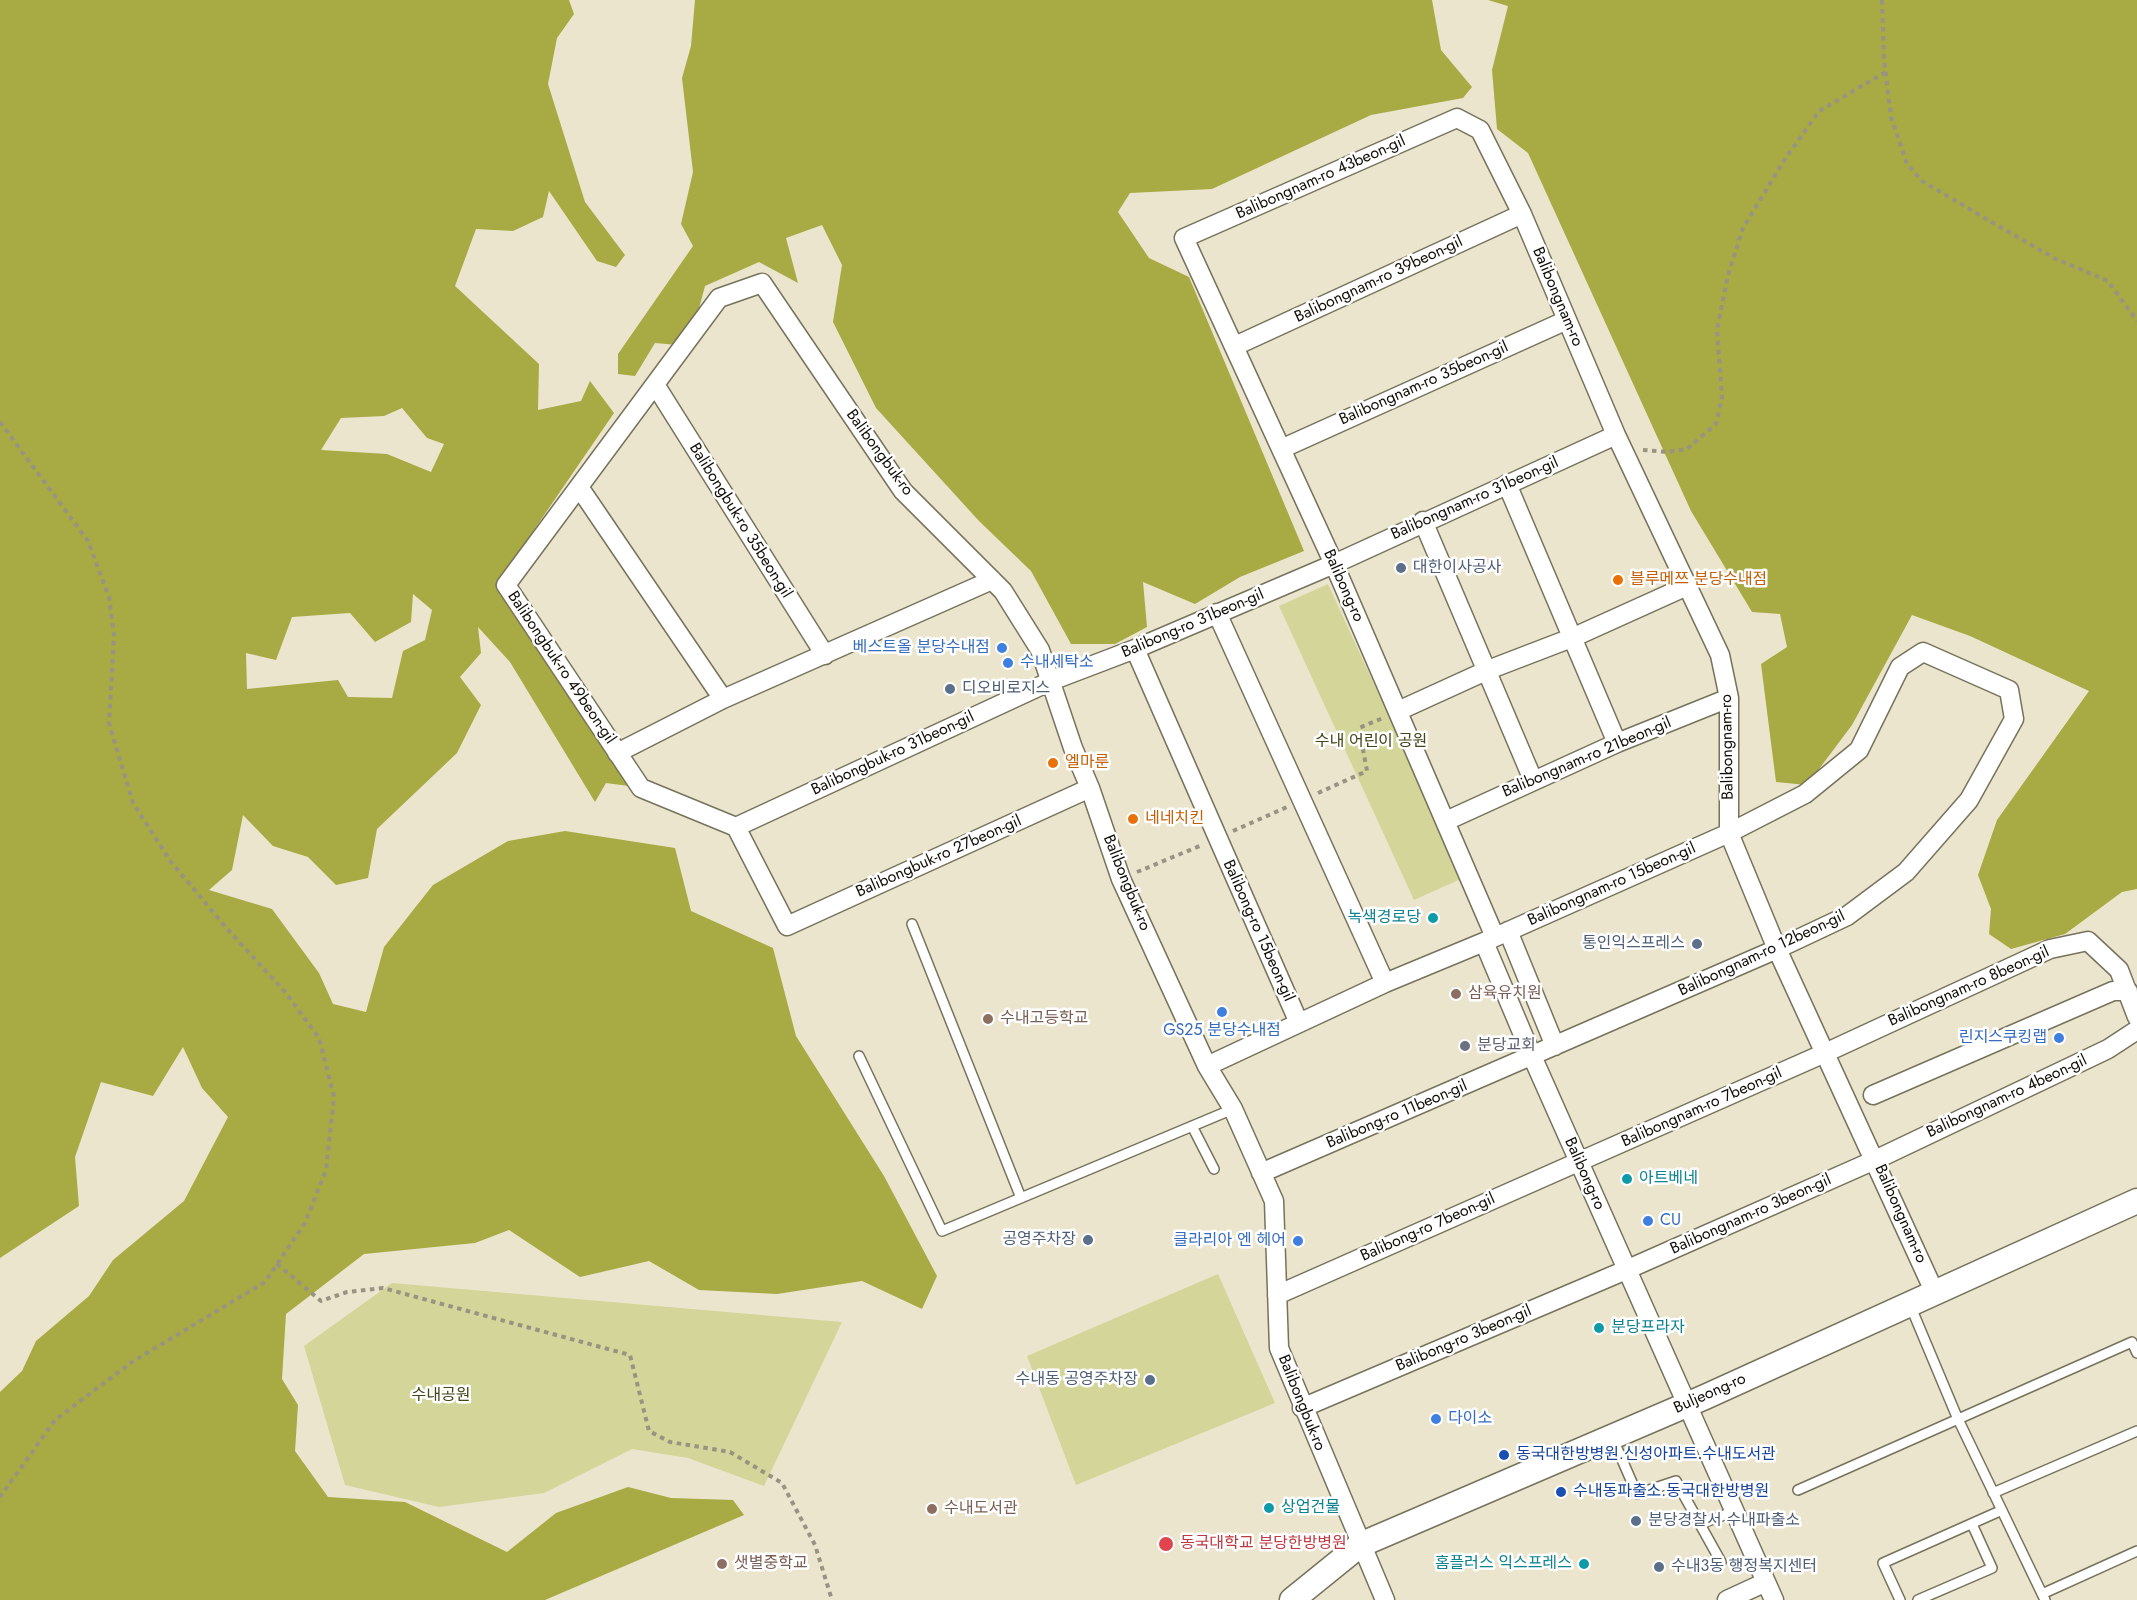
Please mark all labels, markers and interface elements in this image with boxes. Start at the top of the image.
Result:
street label: Balibongnam-ro 43beon-gil [1233,132,1409,224]
street label: Balibongnam-ro 39beon-gil [1292,233,1466,327]
street label: Balibongnam-ro [1528,245,1586,349]
street label: Balibongnam-ro 35beon-gil [1336,338,1512,430]
street label: Balibongbuk-ro [841,406,917,500]
street label: Balibongbuk-ro 35beon-gil [684,440,796,602]
street label: Balibongnam-ro 31beon-gil [1388,453,1562,545]
street label: Balibong-ro [1319,547,1367,625]
place label: 대한이사공사 [1413,558,1501,578]
marker: 대한이사공사 [1394,561,1408,575]
place label: 블루메쯔 분당수내점 [1630,570,1767,590]
marker: 블루메쯔 분당수내점 [1611,573,1625,587]
street label: Balibong-ro 31beon-gil [1119,585,1267,663]
street label: Balibongbuk-ro 49beon-gil [503,588,619,748]
place label: 베스트올 분당수내점 [853,638,990,658]
marker: 베스트올 분당수내점 [995,641,1009,655]
place label: 수내세탁소 [1020,653,1094,673]
marker: 수내세탁소 [1001,656,1015,670]
place label: 디오비로지스 [962,679,1050,699]
marker: 디오비로지스 [943,682,957,696]
street label: Balibongnam-ro [1717,694,1739,800]
street label: Balibongbuk-ro 31beon-gil [809,708,977,800]
street label: Balibongnam-ro 21beon-gil [1500,714,1674,802]
park label: 수내 어린이 공원 [1315,732,1427,752]
place label: 엘마룬 [1065,753,1109,773]
marker: 엘마룬 [1046,756,1060,770]
place label: 네네치킨 [1145,809,1204,829]
street label: Balibongbuk-ro 27beon-gil [853,812,1025,902]
marker: 네네치킨 [1126,812,1140,826]
street label: Balibongbuk-ro [1098,832,1154,934]
street label: Balibongnam-ro 15beon-gil [1525,839,1699,931]
street label: Balibong-ro 15beon-gil [1218,857,1298,1005]
street label: Balibongnam-ro 12beon-gil [1676,907,1848,1001]
place label: 녹색경로당 [1347,908,1421,928]
marker: 녹색경로당 [1426,911,1440,925]
place label: 통인익스프레스 [1582,934,1685,954]
marker: 통인익스프레스 [1690,937,1704,951]
street label: Balibongnam-ro 8beon-gil [1886,943,2052,1031]
place label: 삼육유치원 [1468,984,1542,1004]
marker: 삼육유치원 [1449,987,1463,1001]
marker: GS25 분당수내점 [1215,1005,1229,1019]
place label: 수내고등학교 [1000,1009,1088,1029]
marker: 수내고등학교 [981,1012,995,1026]
place label: GS25 분당수내점 [1163,1021,1281,1041]
place label: 린지스쿠킹랩 [1959,1028,2047,1048]
marker: 린지스쿠킹랩 [2052,1031,2066,1045]
place label: 분당교회 [1477,1036,1536,1056]
marker: 분당교회 [1458,1039,1472,1053]
street label: Balibongnam-ro 4beon-gil [1924,1051,2090,1143]
street label: Balibongnam-ro 7beon-gil [1619,1064,1785,1152]
street label: Balibong-ro 11beon-gil [1324,1077,1470,1153]
street label: Balibong-ro [1560,1135,1608,1213]
street label: Balibongnam-ro [1870,1162,1930,1266]
place label: 아트베네 [1639,1169,1698,1189]
street label: Balibongnam-ro 3beon-gil [1668,1171,1834,1259]
marker: 아트베네 [1620,1172,1634,1186]
street label: Balibong-ro 7beon-gil [1358,1190,1498,1266]
place label: CU [1660,1211,1681,1231]
marker: CU [1641,1214,1655,1228]
place label: 공영주차장 [1002,1230,1076,1250]
place label: 클라리아 엔 헤어 [1173,1231,1286,1251]
marker: 공영주차장 [1081,1233,1095,1247]
marker: 클라리아 엔 헤어 [1291,1234,1305,1248]
street label: Balibong-ro 3beon-gil [1393,1302,1535,1376]
place label: 분당프라자 [1611,1318,1685,1338]
marker: 분당프라자 [1592,1321,1606,1335]
street label: Balibongbuk-ro [1273,1352,1329,1454]
place label: 수내동 공영주차장 [1015,1370,1138,1390]
street label: Buljeong-ro [1671,1370,1749,1418]
marker: 수내동 공영주차장 [1143,1373,1157,1387]
park label: 수내공원 [412,1386,470,1406]
place label: 다이소 [1448,1409,1492,1429]
marker: 다이소 [1429,1412,1443,1426]
place label: 동국대한방병원.신성아파트.수내도서관 [1516,1445,1776,1465]
marker: 동국대한방병원.신성아파트.수내도서관 [1497,1448,1511,1462]
place label: 수내동파출소.동국대한방병원 [1573,1482,1769,1502]
marker: 수내동파출소.동국대한방병원 [1554,1485,1568,1499]
place label: 상업건물 [1281,1498,1340,1518]
place label: 수내도서관 [944,1499,1018,1519]
marker: 상업건물 [1262,1501,1276,1515]
marker: 수내도서관 [925,1502,939,1516]
place label: 분당경찰서 수내파출소 [1648,1511,1800,1531]
marker: 분당경찰서 수내파출소 [1629,1514,1643,1528]
place label: 동국대학교 분당한방병원 [1180,1534,1347,1554]
marker: 동국대학교 분당한방병원 [1157,1535,1175,1553]
place label: 샛별중학교 [734,1554,808,1574]
place label: 홈플러스 익스프레스 [1435,1554,1572,1574]
marker: 샛별중학교 [715,1557,729,1571]
marker: 홈플러스 익스프레스 [1577,1557,1591,1571]
place label: 수내3동 행정복지센터 [1671,1557,1817,1577]
marker: 수내3동 행정복지센터 [1652,1560,1666,1574]

